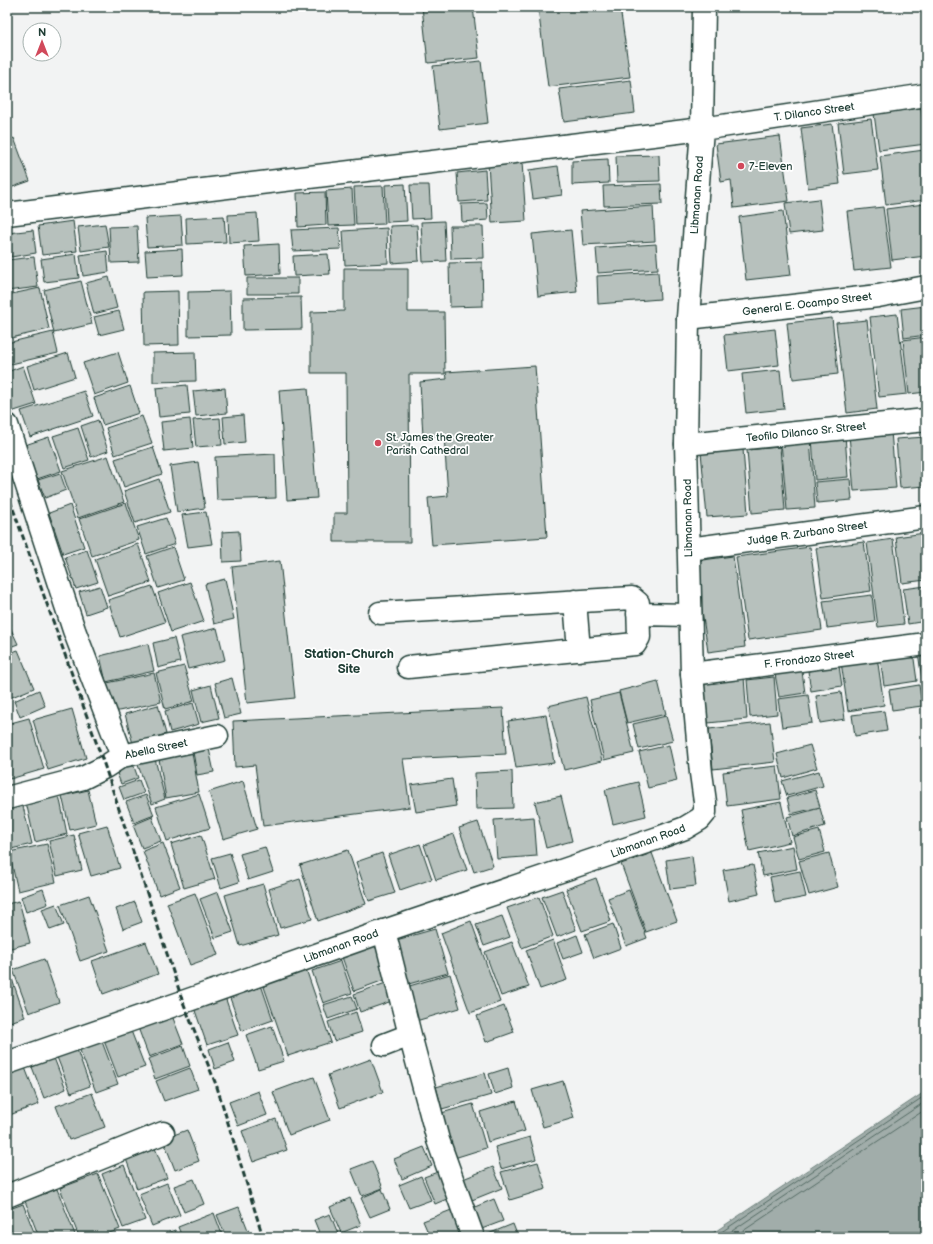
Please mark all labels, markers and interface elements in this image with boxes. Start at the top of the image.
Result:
north arrow [22,22,62,62]
text: N [38,26,46,39]
street label: T. Dilanco Street [773,100,856,124]
street label: Libmanan Road [688,155,706,235]
place label: 7-Eleven [749,160,792,173]
marker: 7-Eleven [736,161,746,171]
street label: General E. Ocampo Street [742,290,873,318]
street label: Teofilo Dilanco Sr. Street [745,419,867,445]
place label: St. James the Greater Parish Cathedral [386,431,495,457]
marker: St. James the Greater Parish Cathedral [373,438,383,448]
street label: Libmanan Road [681,479,695,557]
street label: Judge R. Zurbano Street [746,518,869,548]
district label: Station-Church Site [304,646,394,677]
street label: F. Frondozo Street [763,647,855,671]
street label: Abella Street [124,736,189,762]
street label: Libmanan Road [609,821,687,861]
street label: Libmanan Road [302,926,380,966]

